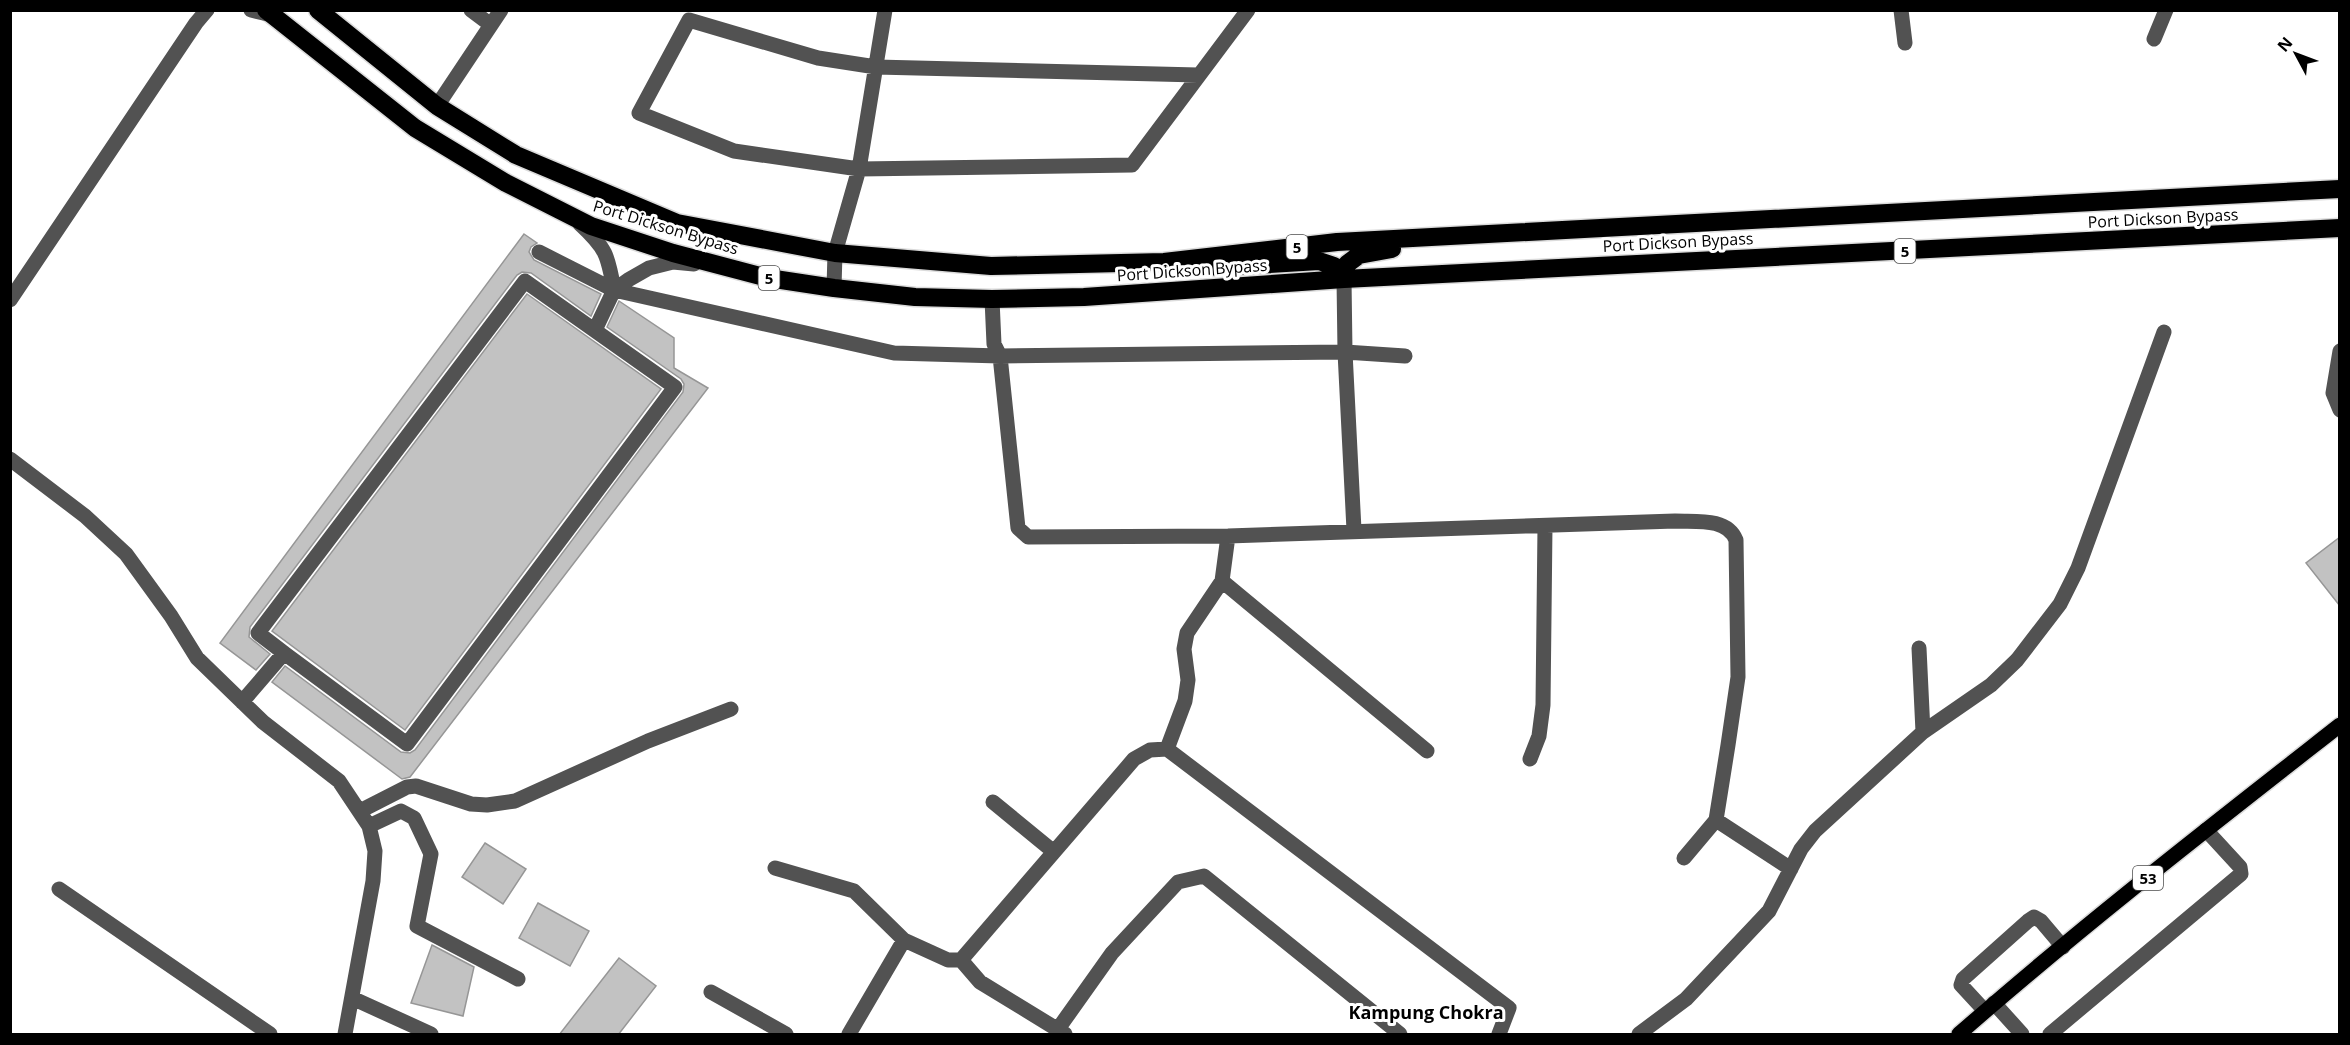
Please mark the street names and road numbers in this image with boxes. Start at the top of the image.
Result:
street label: Port Dickson Bypass [591,194,741,260]
street label: Port Dickson Bypass [2087,203,2239,233]
street label: Port Dickson Bypass [1602,227,1754,257]
road number: 5 [1286,235,1308,259]
road number: 5 [1894,239,1916,263]
street label: Port Dickson Bypass [1116,254,1268,286]
road number: 5 [758,266,780,290]
road number: 53 [2133,866,2163,890]

